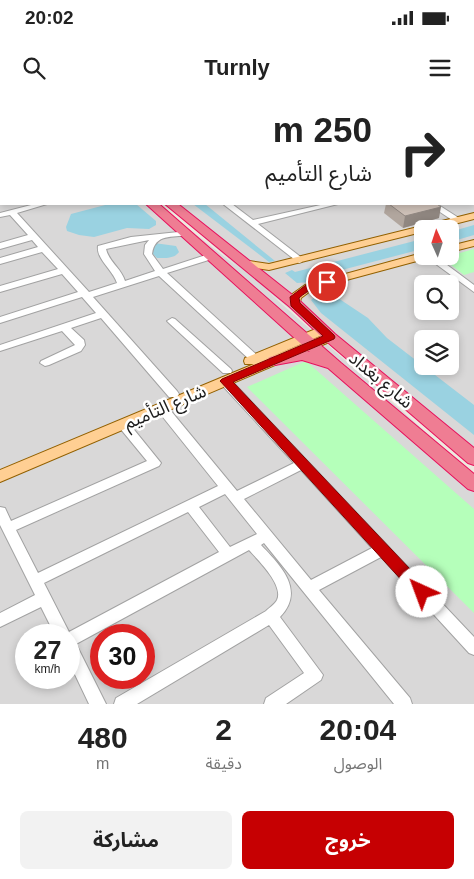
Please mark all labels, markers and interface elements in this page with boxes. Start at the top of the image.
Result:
text: 20:02 [25,7,74,28]
icon: search [20,54,48,82]
icon: menu [426,54,454,82]
text: Turnly [204,55,270,80]
text: 250 m [273,110,372,149]
icon: right [390,120,455,185]
text: شارع التأميم [265,161,372,186]
north arrow [414,220,459,265]
map controls [414,220,459,375]
pin [306,261,348,303]
icon: arrive [313,268,341,296]
button: search [414,275,459,320]
button: layers [414,330,459,375]
street label: شارع بغداد [343,348,417,415]
street label: شارع التأميم [120,380,211,437]
position arrow [395,565,447,617]
speed limit sign: 30 [90,624,155,689]
text: 27 [34,636,61,664]
text: km/h [34,662,61,676]
text: 2 [215,713,232,746]
text: 20:04 [320,713,396,746]
text: 480 [78,721,128,754]
text: m [96,755,109,772]
text: دقيقة [205,755,242,772]
text: الوصول [334,755,382,772]
button: مشاركة [20,811,232,869]
button: خروج [242,811,454,869]

